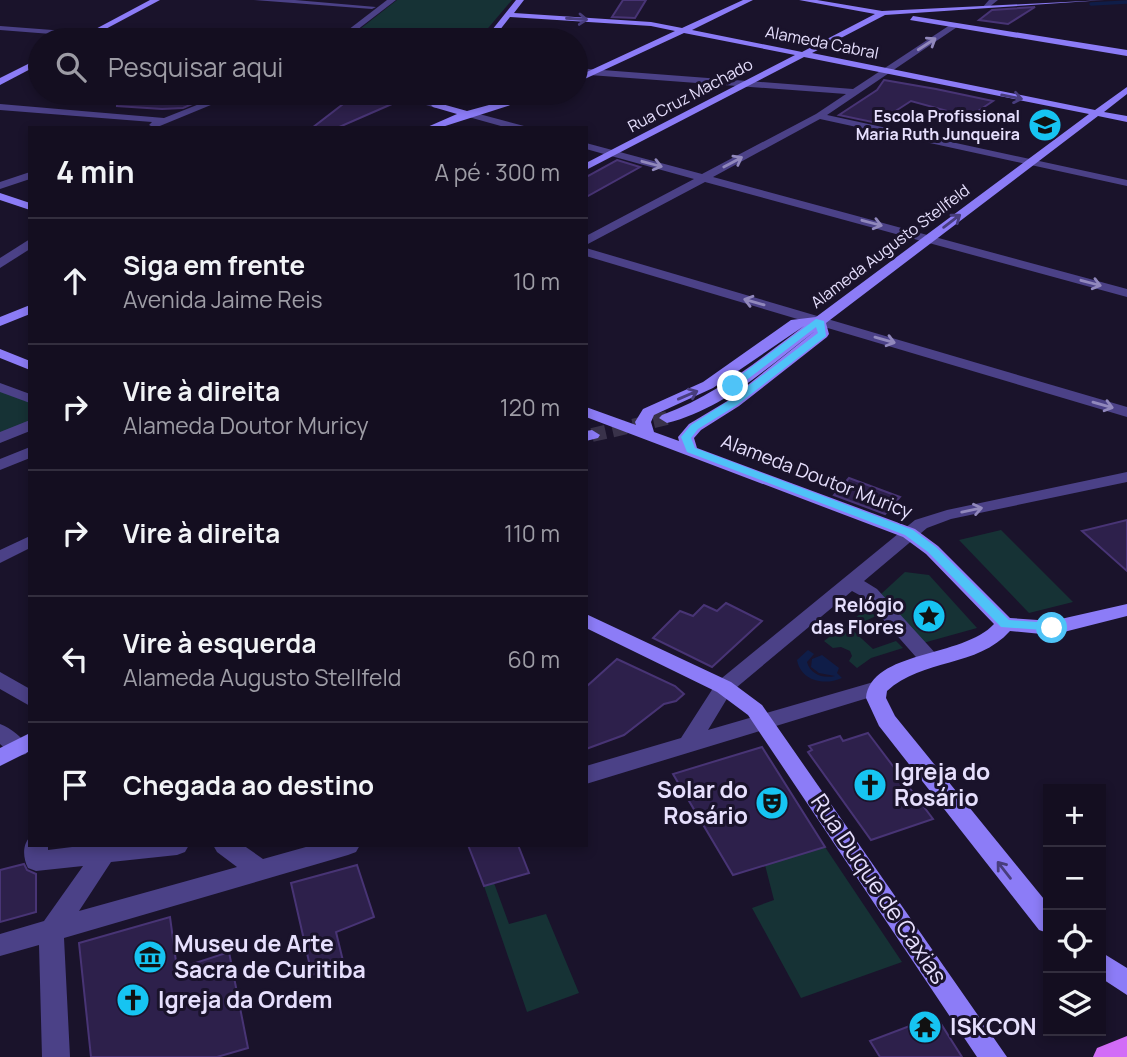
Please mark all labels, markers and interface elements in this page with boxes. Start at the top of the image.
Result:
one-way arrow [565,13,588,26]
street label: Alameda Cabral [763,20,881,64]
search box [28,28,588,105]
one-way arrow [917,37,936,52]
icon: search [52,48,90,86]
text: Pesquisar aqui [108,49,283,85]
street label: Rua Cruz Machado [624,53,756,137]
one-way arrow [1000,90,1023,104]
place label: Escola Profissional Maria Ruth Junqueira [856,105,1020,145]
school or university icon: Escola Profissional Maria Ruth Junqueira [1026,106,1064,144]
text: 4 min [56,151,134,192]
one-way arrow [722,155,742,169]
text: A pé · 300 m [434,156,560,188]
one-way arrow [641,158,663,171]
street label: Alameda Augusto Stellfeld [806,179,974,313]
one-way arrow [942,214,961,229]
one-way arrow [860,218,882,231]
text: Siga em frente [123,247,305,283]
icon: ahead [56,262,94,300]
text: 10 m [513,265,560,297]
one-way arrow [1079,277,1102,290]
text: Avenida Jaime Reis [123,283,323,315]
one-way arrow [743,294,765,307]
one-way arrow [873,335,895,348]
route end [717,370,748,401]
text: Vire à direita [123,373,280,409]
icon: right [56,388,94,426]
one-way arrow [677,388,698,401]
text: 120 m [500,391,560,423]
one-way arrow [1092,399,1114,412]
text: Alameda Doutor Muricy [123,409,369,441]
street label: Alameda Doutor Muricy [718,428,916,524]
one-way arrow [960,502,983,516]
icon: right [56,514,94,552]
text: Vire à direita [123,515,280,551]
text: 110 m [504,517,560,549]
place label: Relógio das Flores [811,592,904,640]
place icon: Relógio das Flores [910,597,948,635]
route start [1036,612,1067,643]
text: Vire à esquerda [123,625,316,661]
icon: left [56,640,94,678]
text: 60 m [508,643,560,675]
text: Alameda Augusto Stellfeld [123,661,401,693]
place label: Igreja do Rosário [894,755,990,813]
icon: arrive [56,766,94,804]
church icon: Igreja do Rosário [851,766,889,804]
text: Chegada ao destino [123,767,374,803]
place label: Solar do Rosário [657,773,748,831]
theatre icon: Solar do Rosário [753,784,791,822]
map controls [1043,784,1106,1036]
button: + [1043,784,1106,847]
street label: Rua Duque de Caxias [804,787,956,990]
button: − [1043,847,1106,910]
one-way arrow [997,861,1012,880]
button: locate [1043,910,1106,973]
place label: Museu de Arte Sacra de Curitiba [174,927,366,985]
museum icon: Museu de Arte Sacra de Curitiba [131,938,169,976]
button: layers [1043,973,1106,1036]
church icon: Igreja da Ordem [114,981,152,1019]
place label: Igreja da Ordem [158,983,333,1015]
temple icon: ISKCON [906,1008,944,1046]
place label: ISKCON [950,1010,1037,1042]

